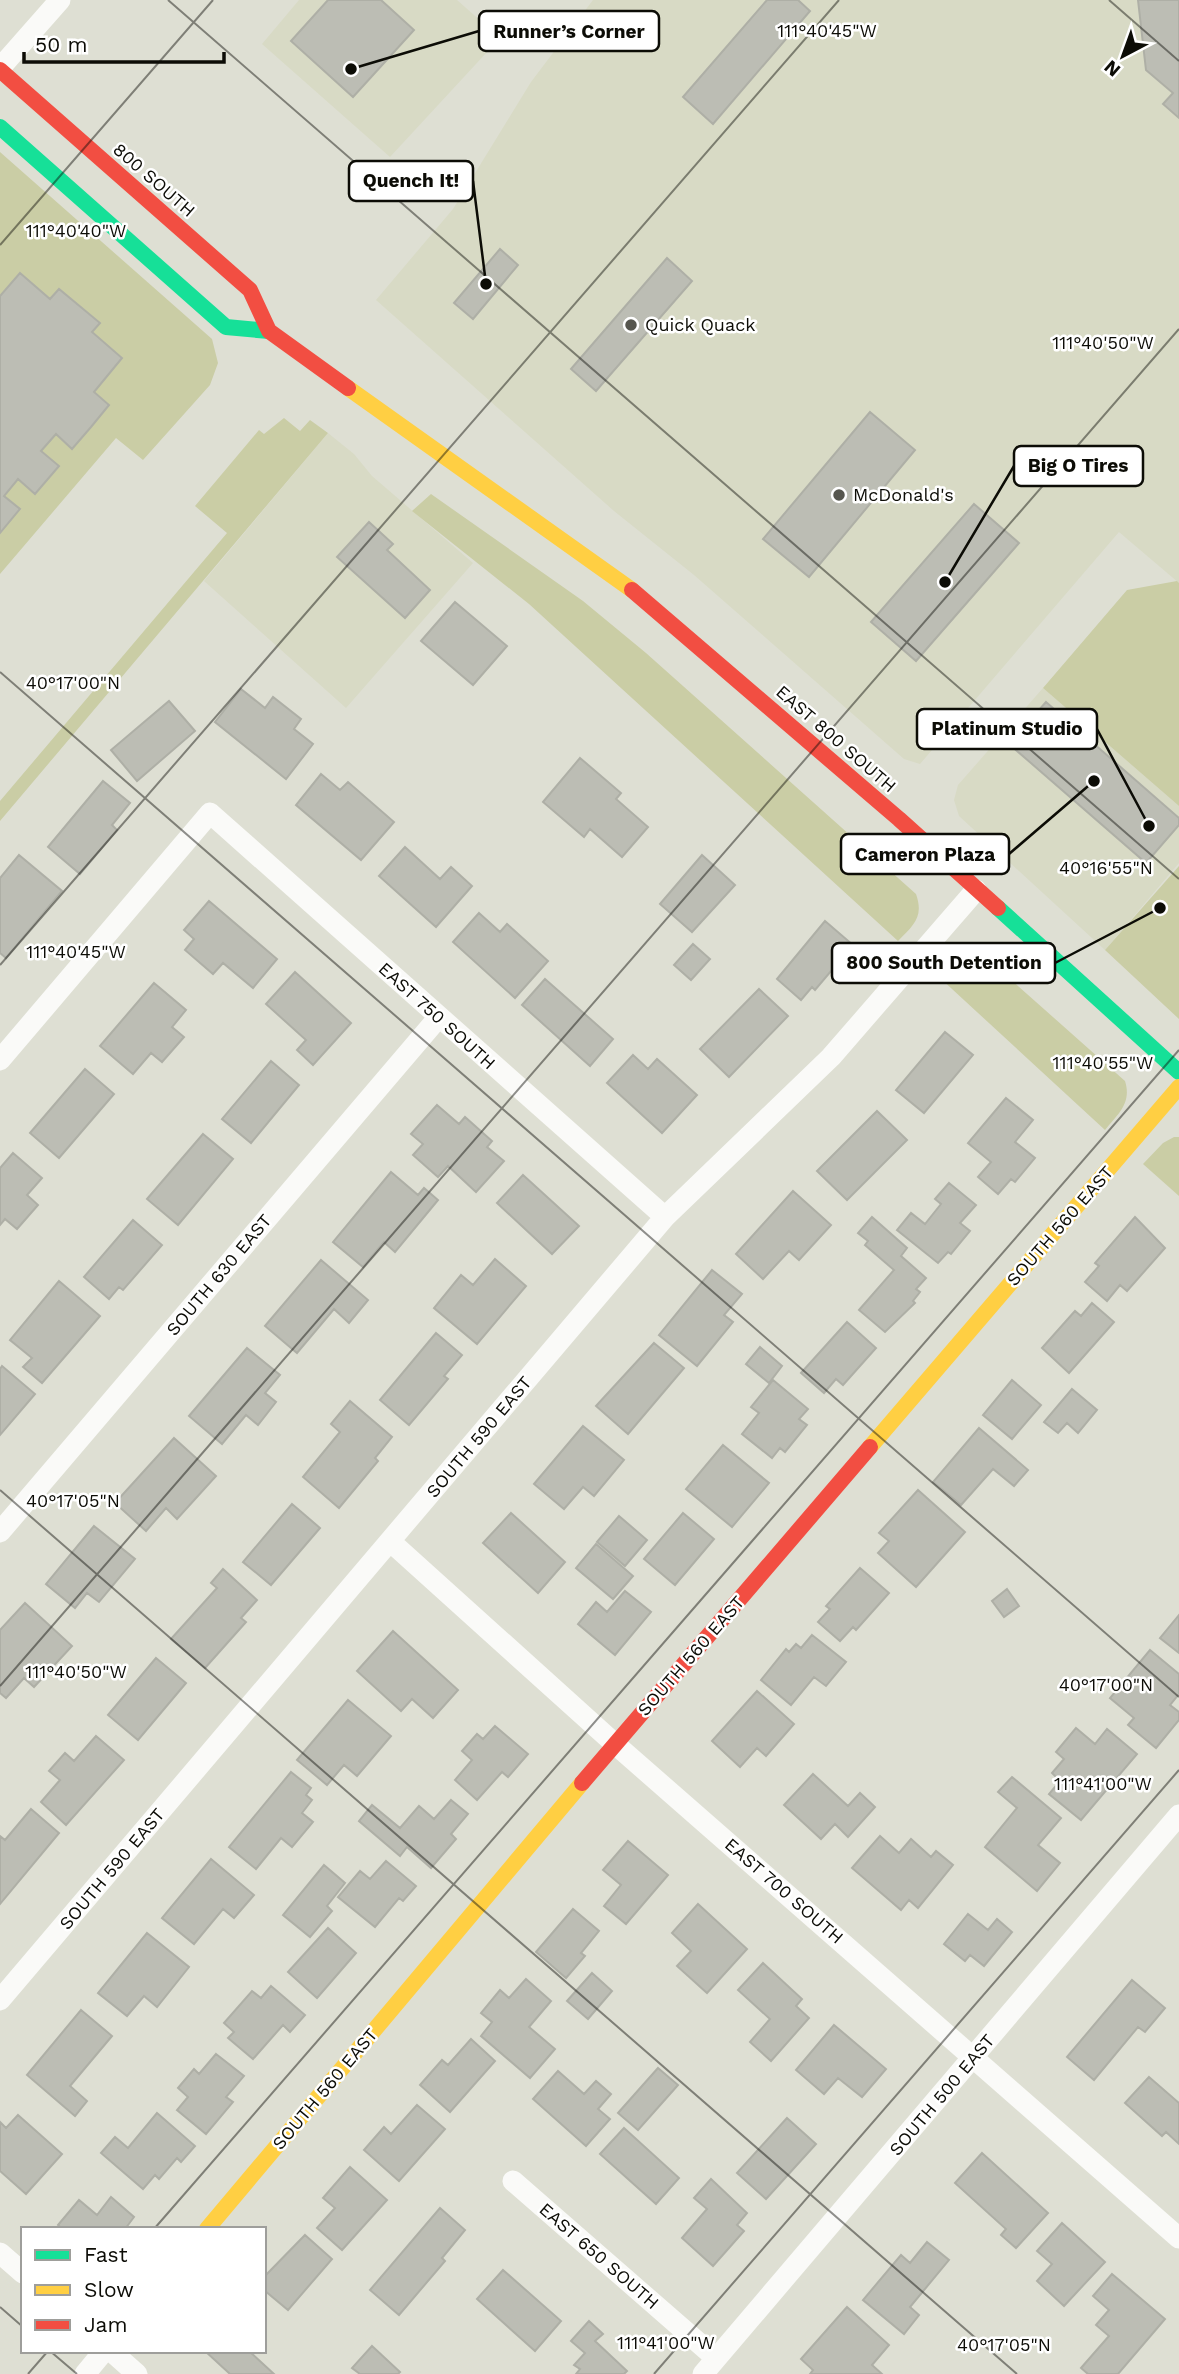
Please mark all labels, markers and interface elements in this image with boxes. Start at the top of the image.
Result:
callout: Runner’s Corner [479,11,659,51]
text: Runner’s Corner [493,20,646,43]
text: 111°40'45"W [777,20,877,41]
scale bar [24,21,224,65]
north arrow [1088,21,1158,91]
text: 50 m [35,32,87,57]
text: N [1099,55,1125,82]
street label: 800 SOUTH [109,138,200,221]
callout: Quench It! [349,161,473,201]
text: Quench It! [363,169,459,192]
text: 111°40'40"W [26,220,126,241]
place label: Quick Quack [645,314,755,335]
marker: Quick Quack [623,317,639,333]
text: 111°40'50"W [1052,332,1154,353]
callout: Big O Tires [1014,446,1143,486]
text: Big O Tires [1028,454,1128,477]
place label: McDonald's [853,484,954,505]
marker: McDonald's [831,487,847,503]
text: 40°17'00"N [26,672,120,693]
street label: EAST 800 SOUTH [772,681,901,796]
callout: Platinum Studio [917,709,1097,749]
text: Platinum Studio [931,717,1083,740]
callout: Cameron Plaza [841,834,1009,874]
text: Cameron Plaza [855,843,995,866]
text: 40°16'55"N [1059,857,1153,878]
text: 111°40'45"W [26,941,126,962]
callout: 800 South Detention [832,943,1055,983]
text: 800 South Detention [846,951,1042,974]
street label: EAST 750 SOUTH [375,958,500,1074]
text: 111°40'55"W [1053,1052,1153,1073]
street label: SOUTH 560 EAST [1002,1161,1117,1290]
street label: SOUTH 630 EAST [162,1210,276,1340]
street label: SOUTH 590 EAST [422,1372,536,1502]
text: 40°17'05"N [26,1490,120,1511]
street label: SOUTH 560 EAST [633,1591,748,1720]
text: 111°40'50"W [25,1661,127,1682]
text: 40°17'00"N [1059,1674,1153,1695]
text: 111°41'00"W [1054,1773,1152,1794]
street label: SOUTH 590 EAST [55,1804,169,1934]
street label: EAST 700 SOUTH [721,1833,848,1948]
street label: SOUTH 560 EAST [268,2024,382,2154]
street label: SOUTH 500 EAST [885,2030,999,2160]
street label: EAST 650 SOUTH [535,2198,663,2313]
legend [21,2227,266,2353]
text: Fast [84,2242,128,2267]
text: Slow [84,2277,134,2302]
text: Jam [84,2312,127,2337]
text: 111°41'00"W [617,2332,715,2353]
text: 40°17'05"N [957,2334,1051,2355]

